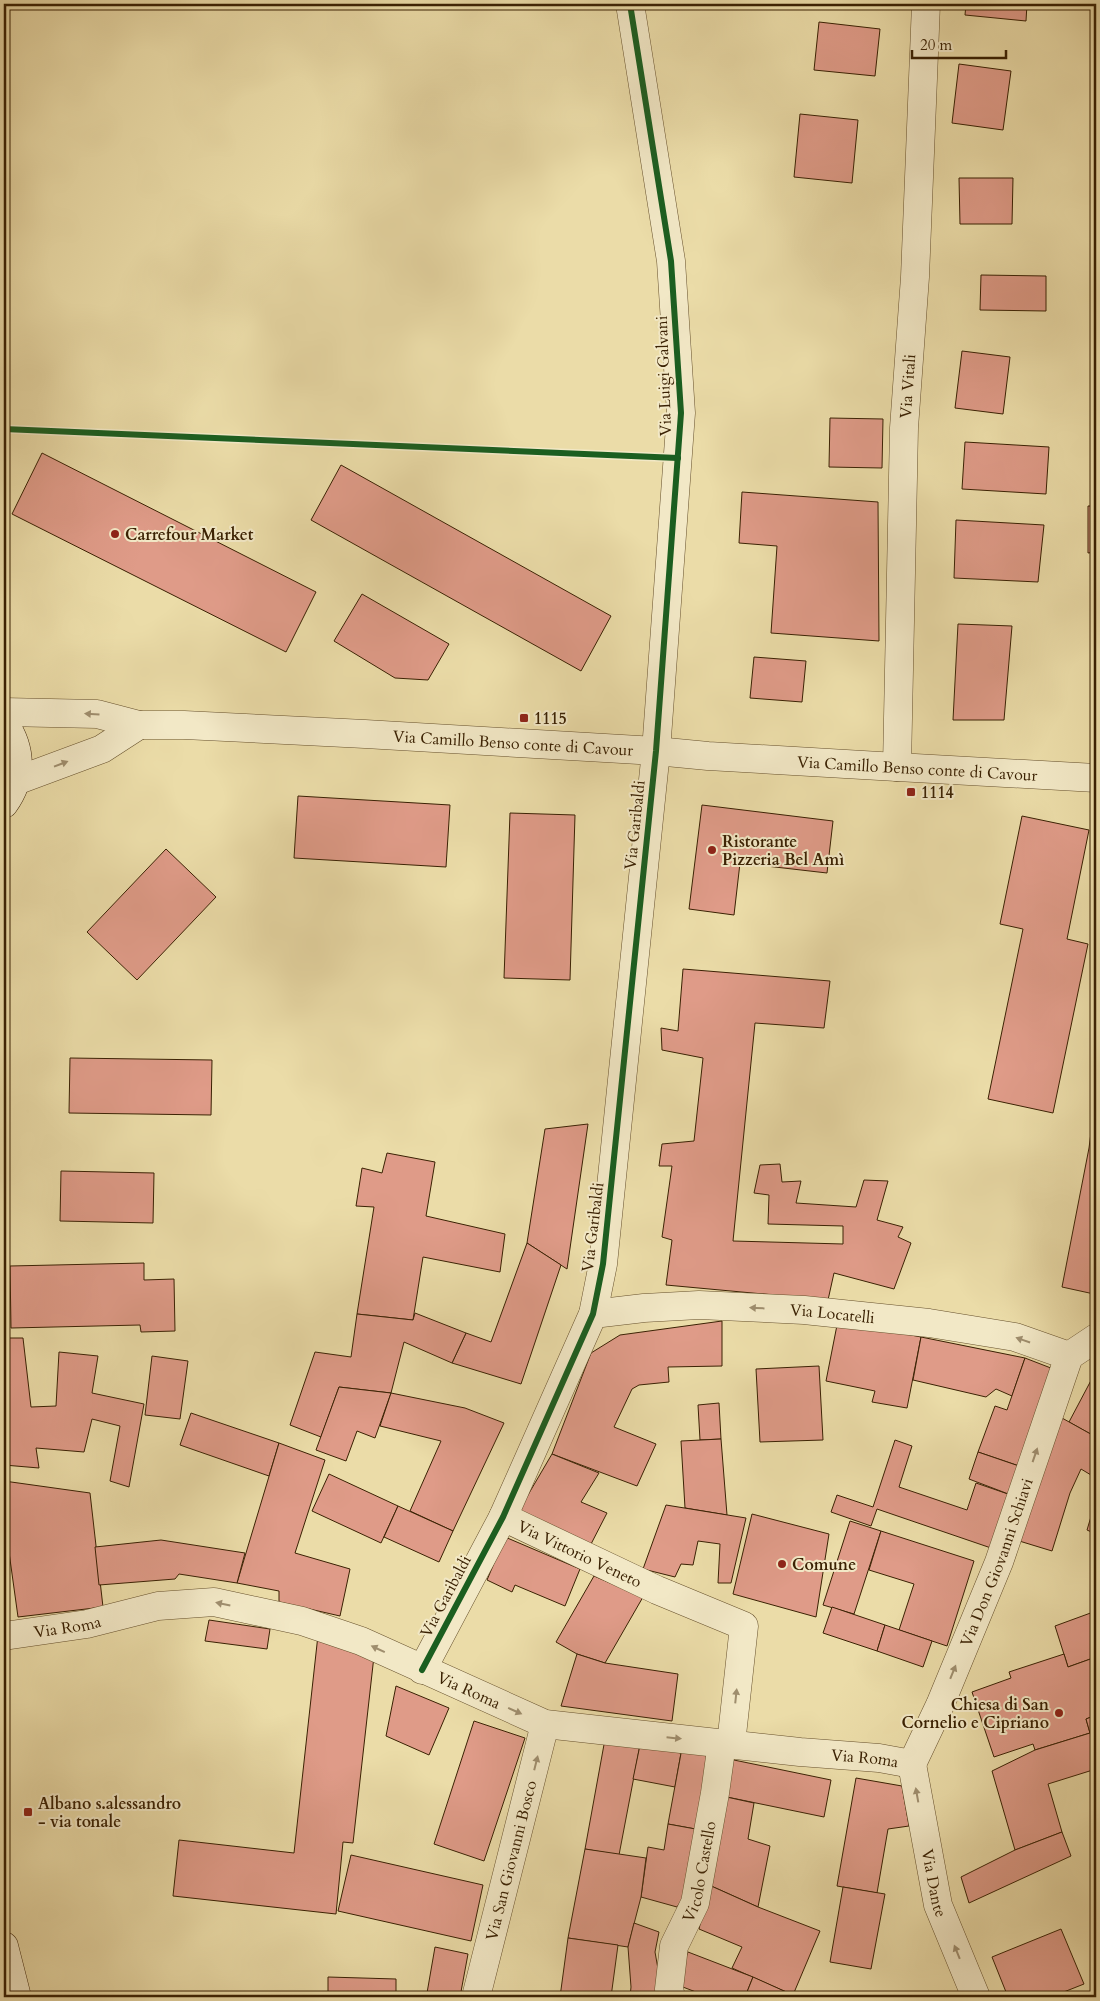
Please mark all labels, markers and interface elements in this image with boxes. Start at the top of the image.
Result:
scale bar [912,28,1006,60]
text: 20 m [920,35,952,55]
street label: Via Luigi Galvani [651,315,677,437]
street label: Via Vitali [895,353,921,419]
place label: Carrefour Market [125,524,254,546]
marker: Carrefour Market [109,528,121,540]
place label: 1115 [534,708,567,730]
one-way arrow [83,710,99,718]
marker: 1115 [518,712,530,724]
street label: Via Camillo Benso conte di Cavour [392,726,634,762]
street label: Via Camillo Benso conte di Cavour [796,751,1038,787]
one-way arrow [54,760,69,768]
street label: Via Garibaldi [619,779,651,871]
place label: 1114 [921,782,954,804]
marker: 1114 [905,786,917,798]
place label: Ristorante Pizzeria Bel Amì [722,831,844,871]
marker: Ristorante Pizzeria Bel Amì [706,844,718,856]
street label: Via Garibaldi [577,1181,609,1273]
street label: Via Locatelli [789,1299,876,1329]
one-way arrow [749,1303,765,1311]
one-way arrow [1015,1336,1030,1343]
one-way arrow [1032,1447,1039,1462]
street label: Via Don Giovanni Schiavi [955,1475,1039,1650]
street label: Via Vittorio Veneto [514,1515,645,1593]
street label: Via Garibaldi [415,1551,477,1641]
place label: Comune [792,1554,856,1576]
marker: Comune [776,1558,788,1570]
one-way arrow [215,1600,230,1608]
street label: Via Roma [32,1611,104,1644]
one-way arrow [371,1645,385,1653]
one-way arrow [950,1665,958,1679]
street label: Via Roma [433,1667,504,1715]
one-way arrow [732,1687,740,1703]
place label: Chiesa di San Cornelio e Cipriano [901,1694,1050,1734]
one-way arrow [508,1707,522,1715]
marker: Chiesa di San Cornelio e Cipriano [1053,1707,1065,1719]
one-way arrow [666,1734,682,1742]
street label: Via Roma [830,1744,900,1773]
one-way arrow [532,1756,540,1771]
street label: Via San Giovanni Bosco [481,1778,542,1943]
one-way arrow [913,1787,921,1803]
place label: Albano s.alessandro - via tonale [38,1793,181,1833]
marker: Albano s.alessandro - via tonale [22,1806,34,1818]
street label: Vicolo Castello [677,1819,722,1926]
street label: Via Dante [916,1847,952,1921]
one-way arrow [952,1945,960,1960]

